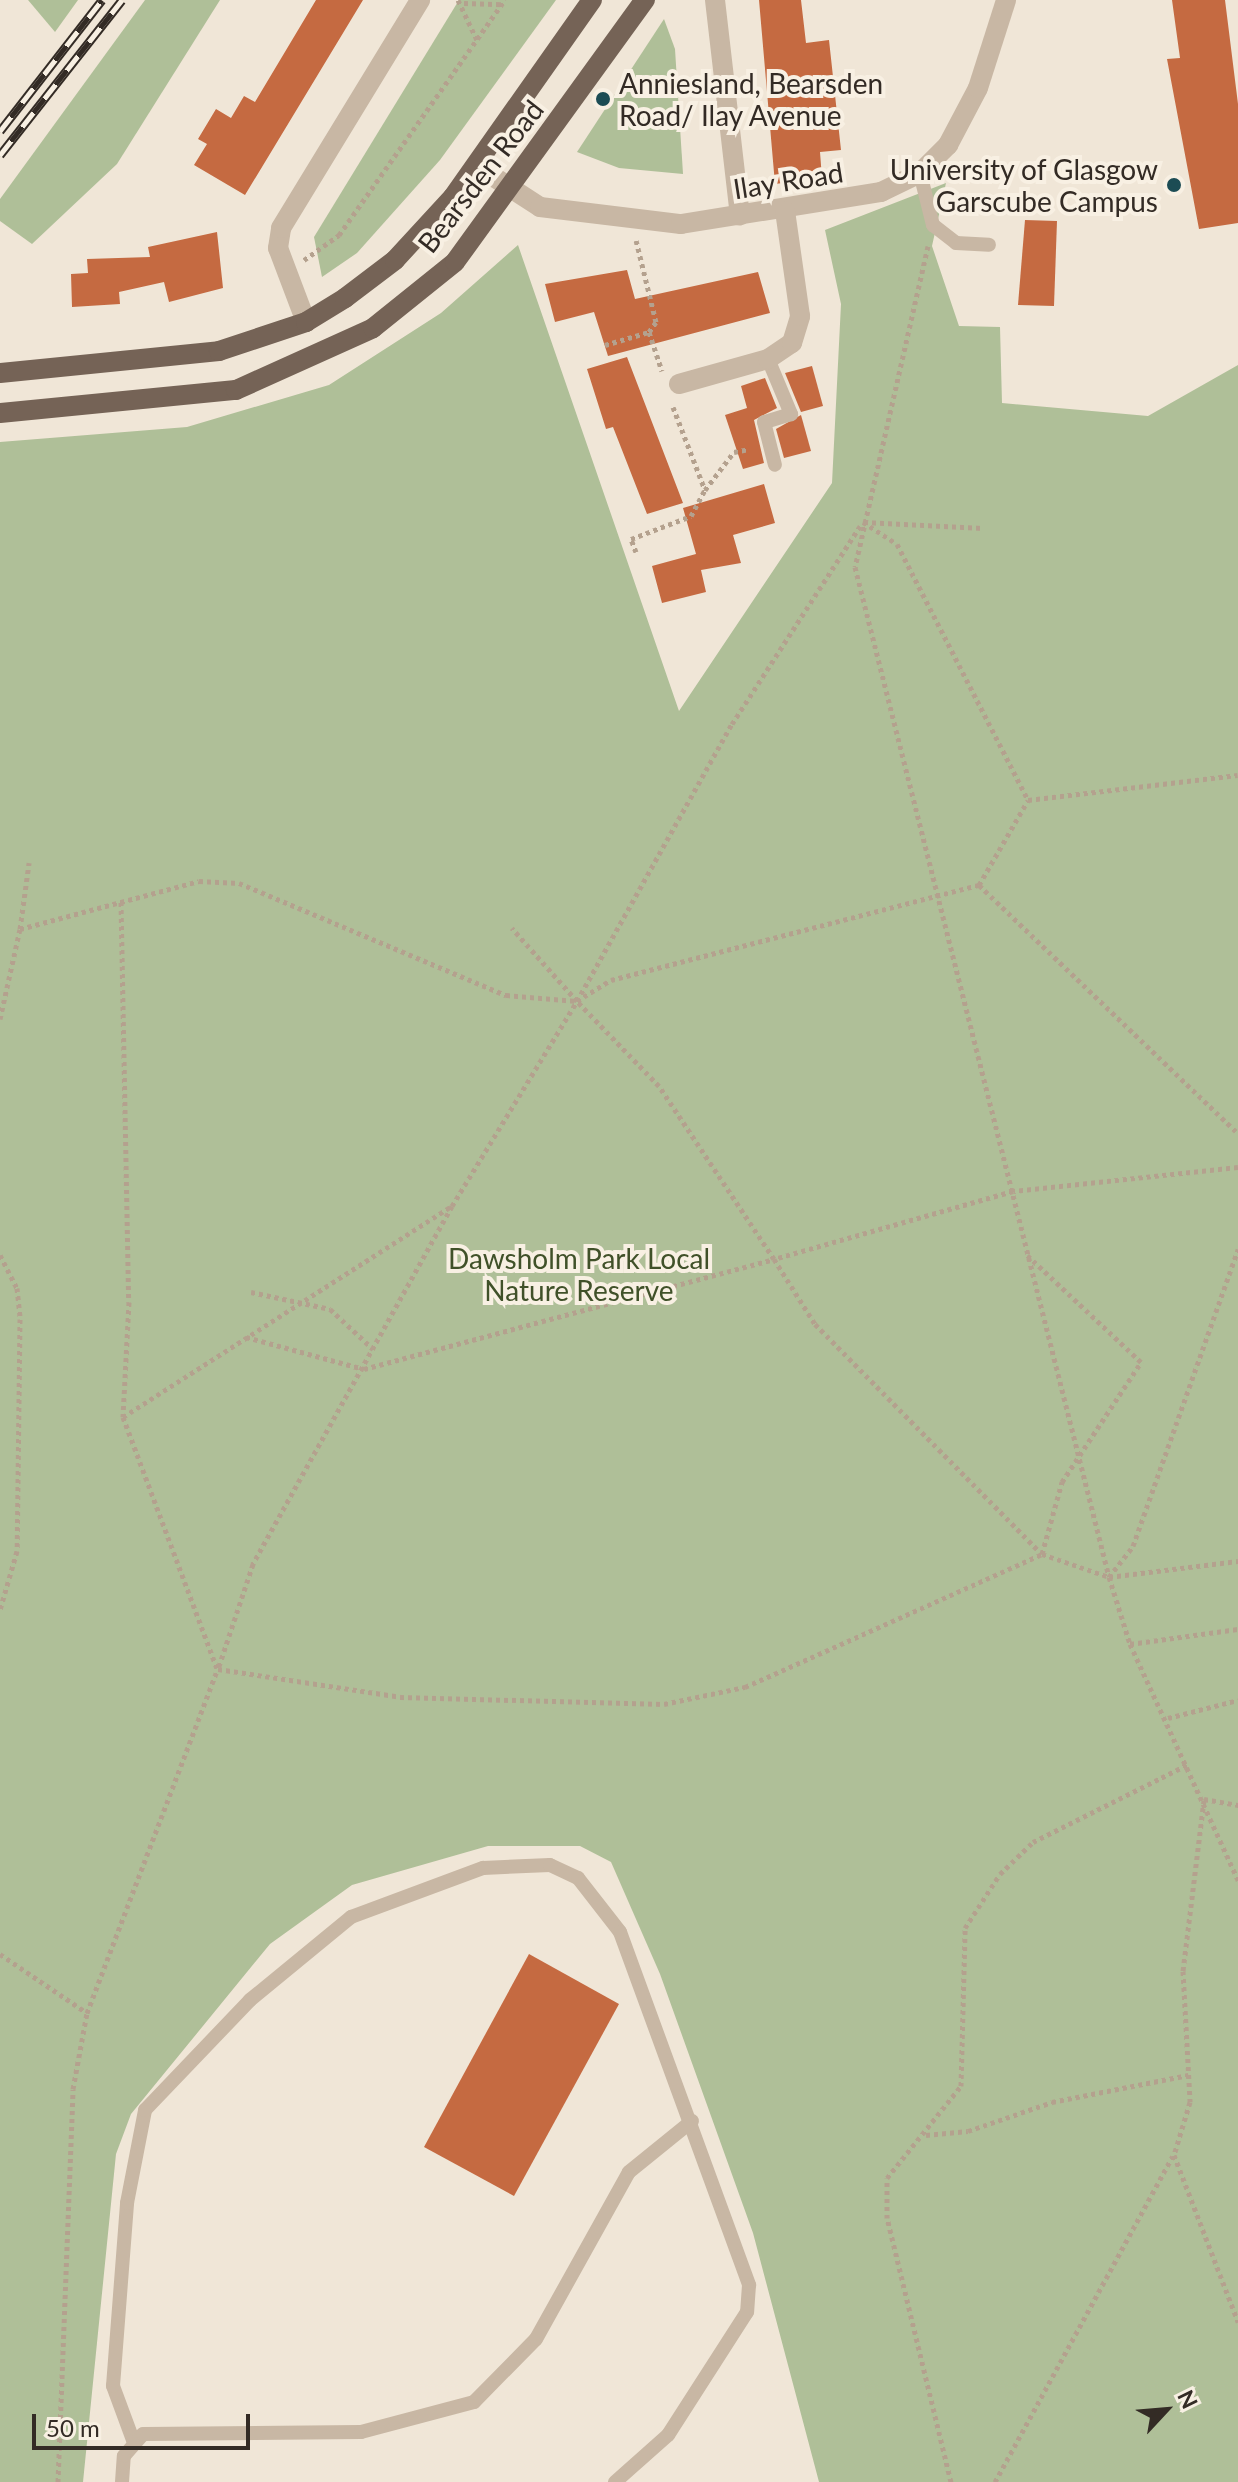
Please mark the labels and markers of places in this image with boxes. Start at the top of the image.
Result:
place label: Anniesland, Bearsden Road/ Ilay Avenue [619,66,883,132]
marker: Anniesland, Bearsden Road/ Ilay Avenue [594,90,612,108]
place label: University of Glasgow Garscube Campus [889,152,1158,218]
marker: University of Glasgow Garscube Campus [1165,176,1183,194]

